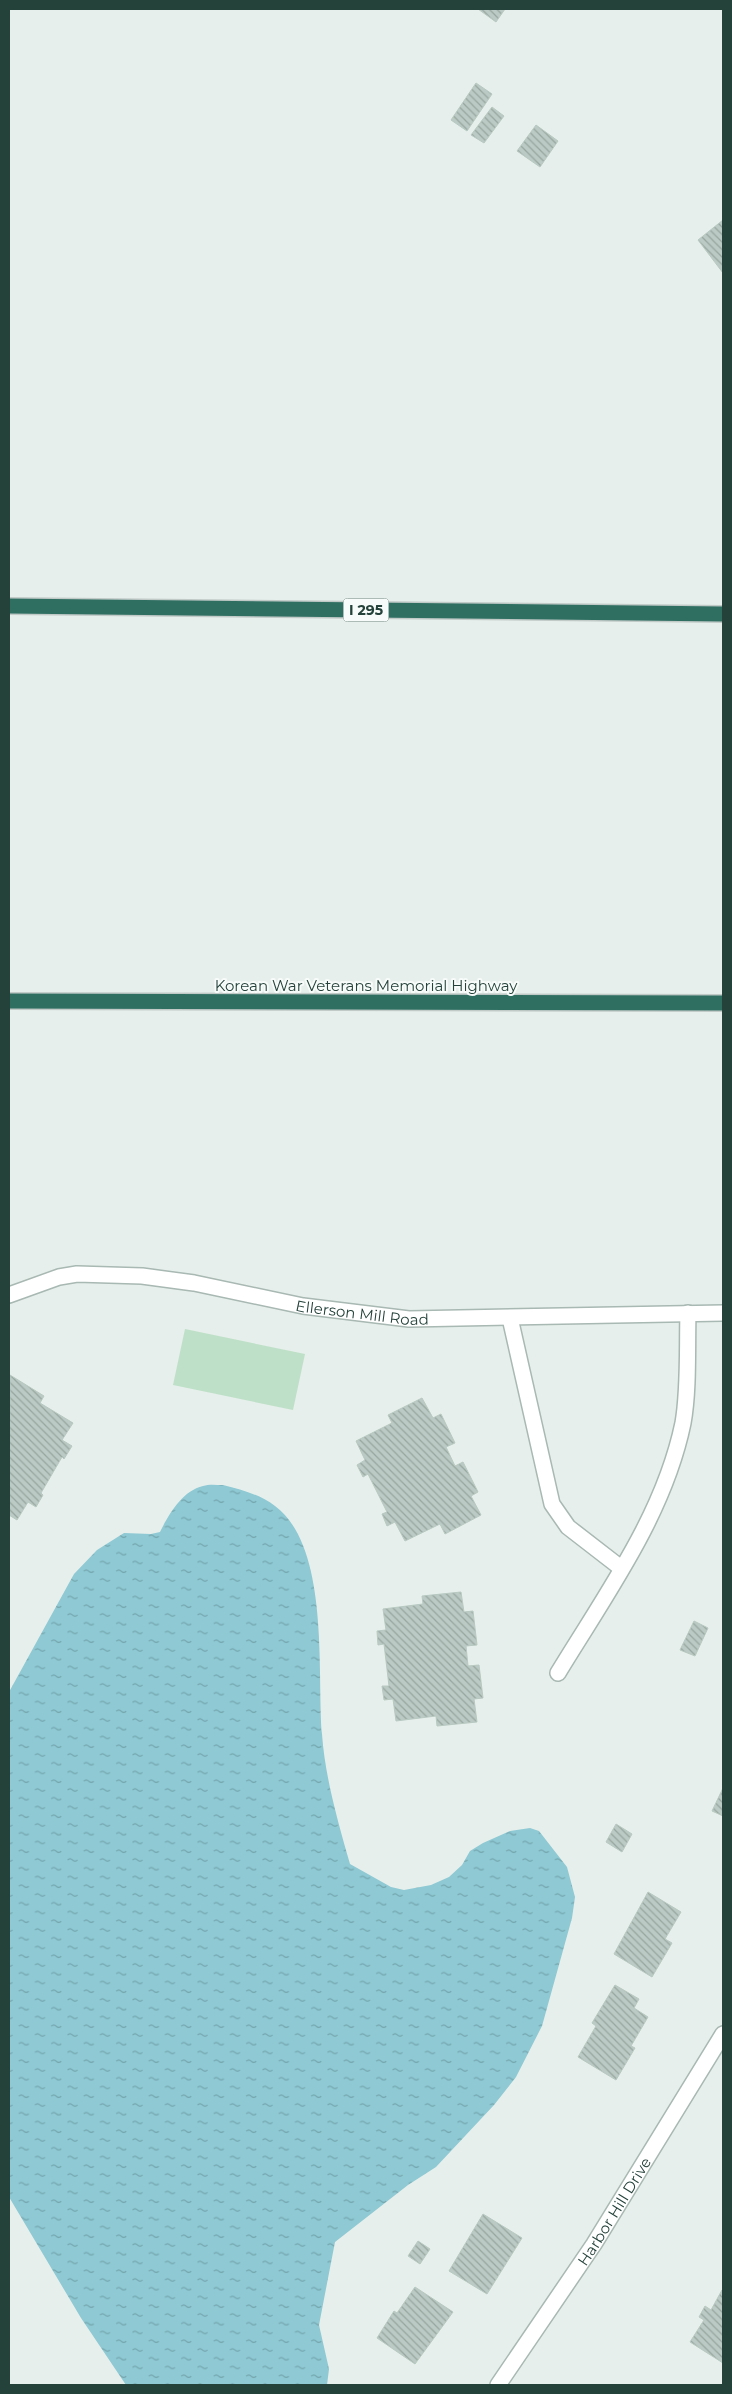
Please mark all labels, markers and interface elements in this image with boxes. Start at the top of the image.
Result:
road number: I 295 [344,598,388,622]
street label: Korean War Veterans Memorial Highway [215,976,518,995]
street label: Ellerson Mill Road [294,1295,429,1329]
street label: Harbor Hill Drive [573,2153,655,2269]

